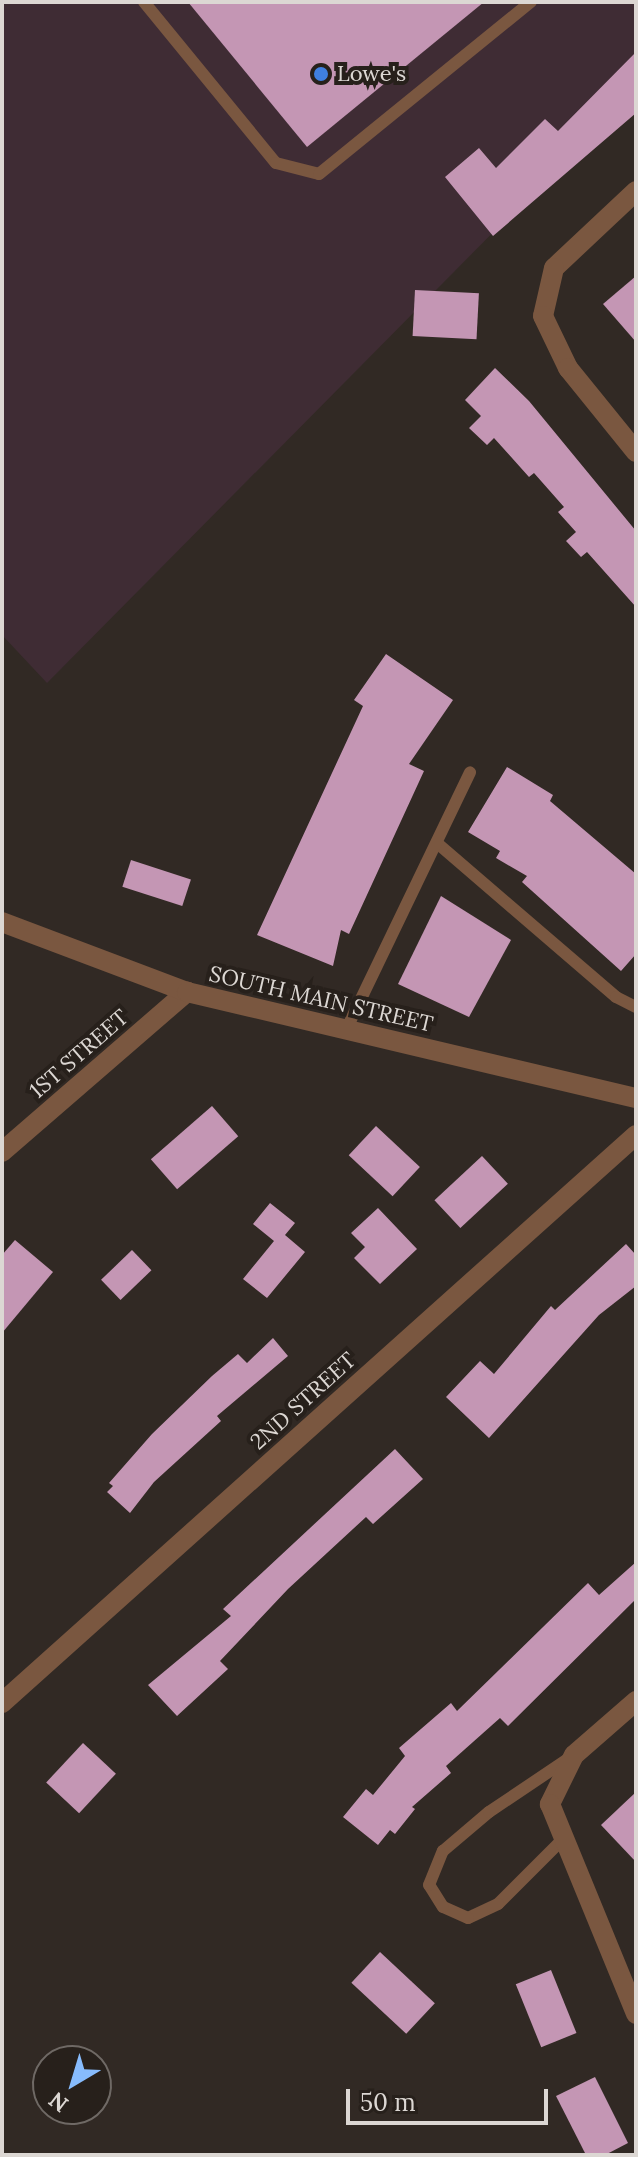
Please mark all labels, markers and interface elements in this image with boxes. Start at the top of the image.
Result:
place label: Lowe's [337,61,406,87]
marker: Lowe's [312,65,330,83]
street label: SOUTH MAIN STREET [206,960,436,1038]
street label: 1ST STREET [24,1004,134,1104]
street label: 2ND STREET [245,1347,361,1455]
north arrow [32,2045,112,2125]
scale bar [350,2073,552,2123]
text: N [43,2086,74,2119]
text: 50 m [360,2087,416,2118]

